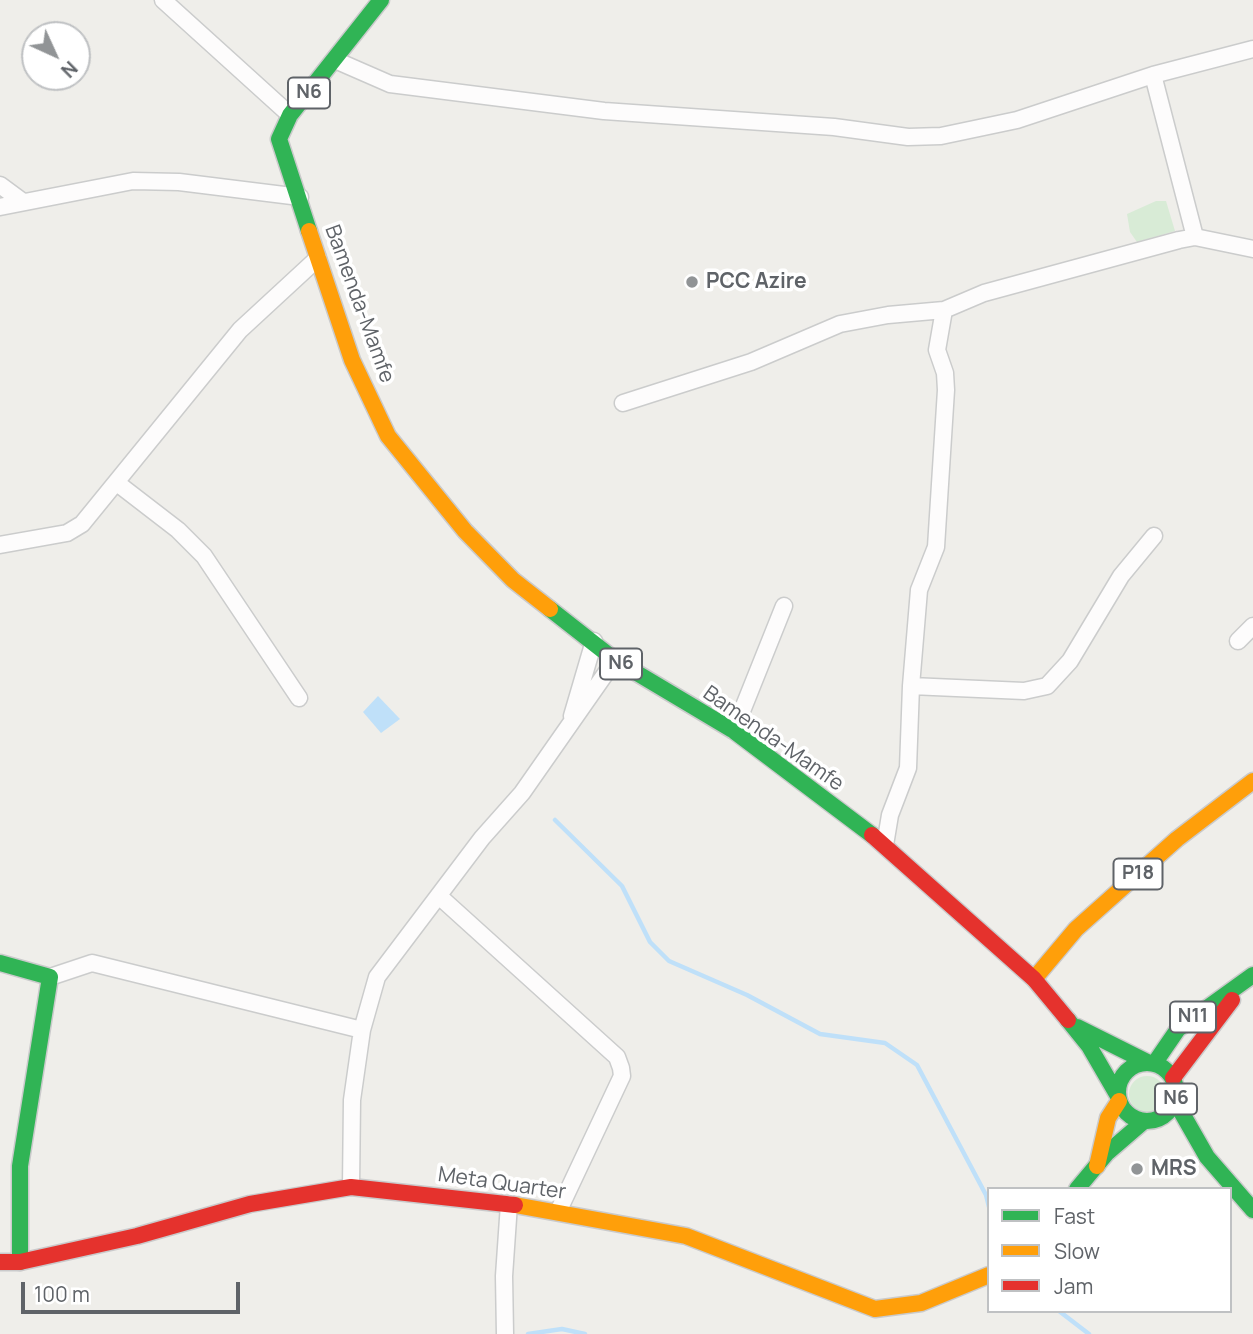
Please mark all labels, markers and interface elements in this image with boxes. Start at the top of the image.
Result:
north arrow [21,21,91,91]
text: N [55,55,83,83]
road number: N6 [288,78,330,108]
street label: Bamenda-Mamfe [319,222,399,386]
place label: PCC Azire [706,269,807,295]
marker: PCC Azire [684,274,700,290]
road number: N6 [600,649,642,680]
street label: Bamenda-Mamfe [698,681,848,797]
road number: P18 [1114,859,1162,890]
road number: N11 [1170,1001,1216,1032]
road number: N6 [1155,1084,1197,1114]
place label: MRS [1151,1156,1197,1182]
marker: MRS [1129,1161,1145,1177]
street label: Meta Quarter [436,1163,568,1205]
legend [987,1187,1232,1313]
text: Fast [1054,1202,1095,1230]
text: Slow [1054,1237,1100,1265]
scale bar [24,1268,243,1312]
text: Jam [1054,1272,1093,1300]
text: 100 m [34,1280,90,1308]

